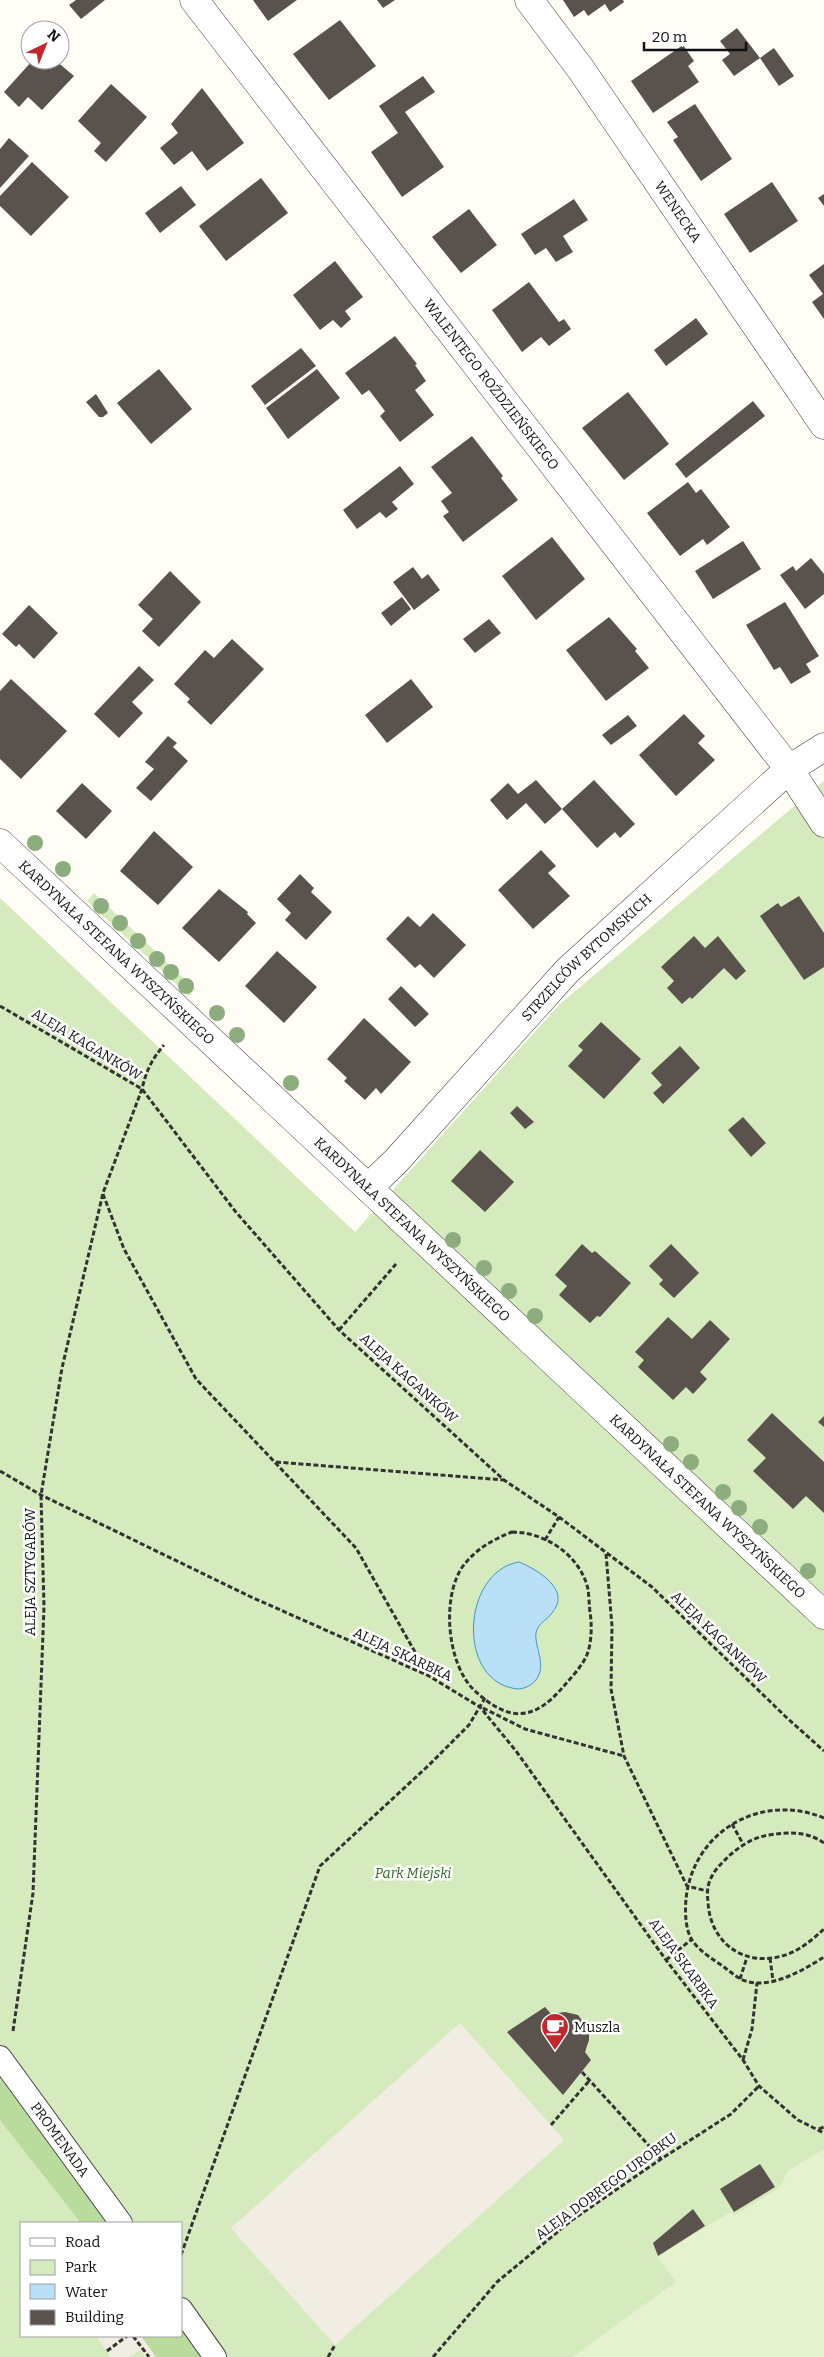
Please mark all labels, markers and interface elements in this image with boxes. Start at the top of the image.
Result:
north arrow [20,20,70,70]
scale bar [644,20,746,52]
text: N [44,26,63,46]
text: 20 m [652,28,688,46]
street label: WENECKA [651,178,705,246]
street label: WALENTEGO ROŹDZIEŃSKIEGO [420,296,562,474]
street label: KARDYNAŁA STEFANA WYSZYŃSKIEGO [15,857,218,1049]
street label: STRZELCÓW BYTOMSKICH [518,890,655,1025]
street label: ALEJA KAGANKÓW [28,1004,146,1084]
street label: KARDYNAŁA STEFANA WYSZYŃSKIEGO [310,1134,513,1325]
street label: ALEJA KAGANKÓW [356,1329,462,1427]
street label: KARDYNAŁA STEFANA WYSZYŃSKIEGO [606,1411,809,1602]
street label: ALEJA SZTYGARÓW [21,1507,39,1636]
street label: ALEJA KAGANKÓW [667,1587,771,1688]
street label: ALEJA SKARBKA [350,1624,455,1685]
park label: Park Miejski [375,1865,451,1882]
street label: ALEJA SKARBKA [645,1915,722,2012]
cafe icon: Muszla [540,2012,570,2051]
place label: Muszla [574,2019,620,2036]
street label: PROMENADA [27,2099,93,2181]
street label: ALEJA DOBREGO UROBKU [532,2129,681,2244]
legend [20,2222,182,2337]
text: Road [65,2233,100,2251]
text: Park [65,2258,97,2276]
text: Water [65,2283,108,2301]
text: Building [65,2308,124,2326]

